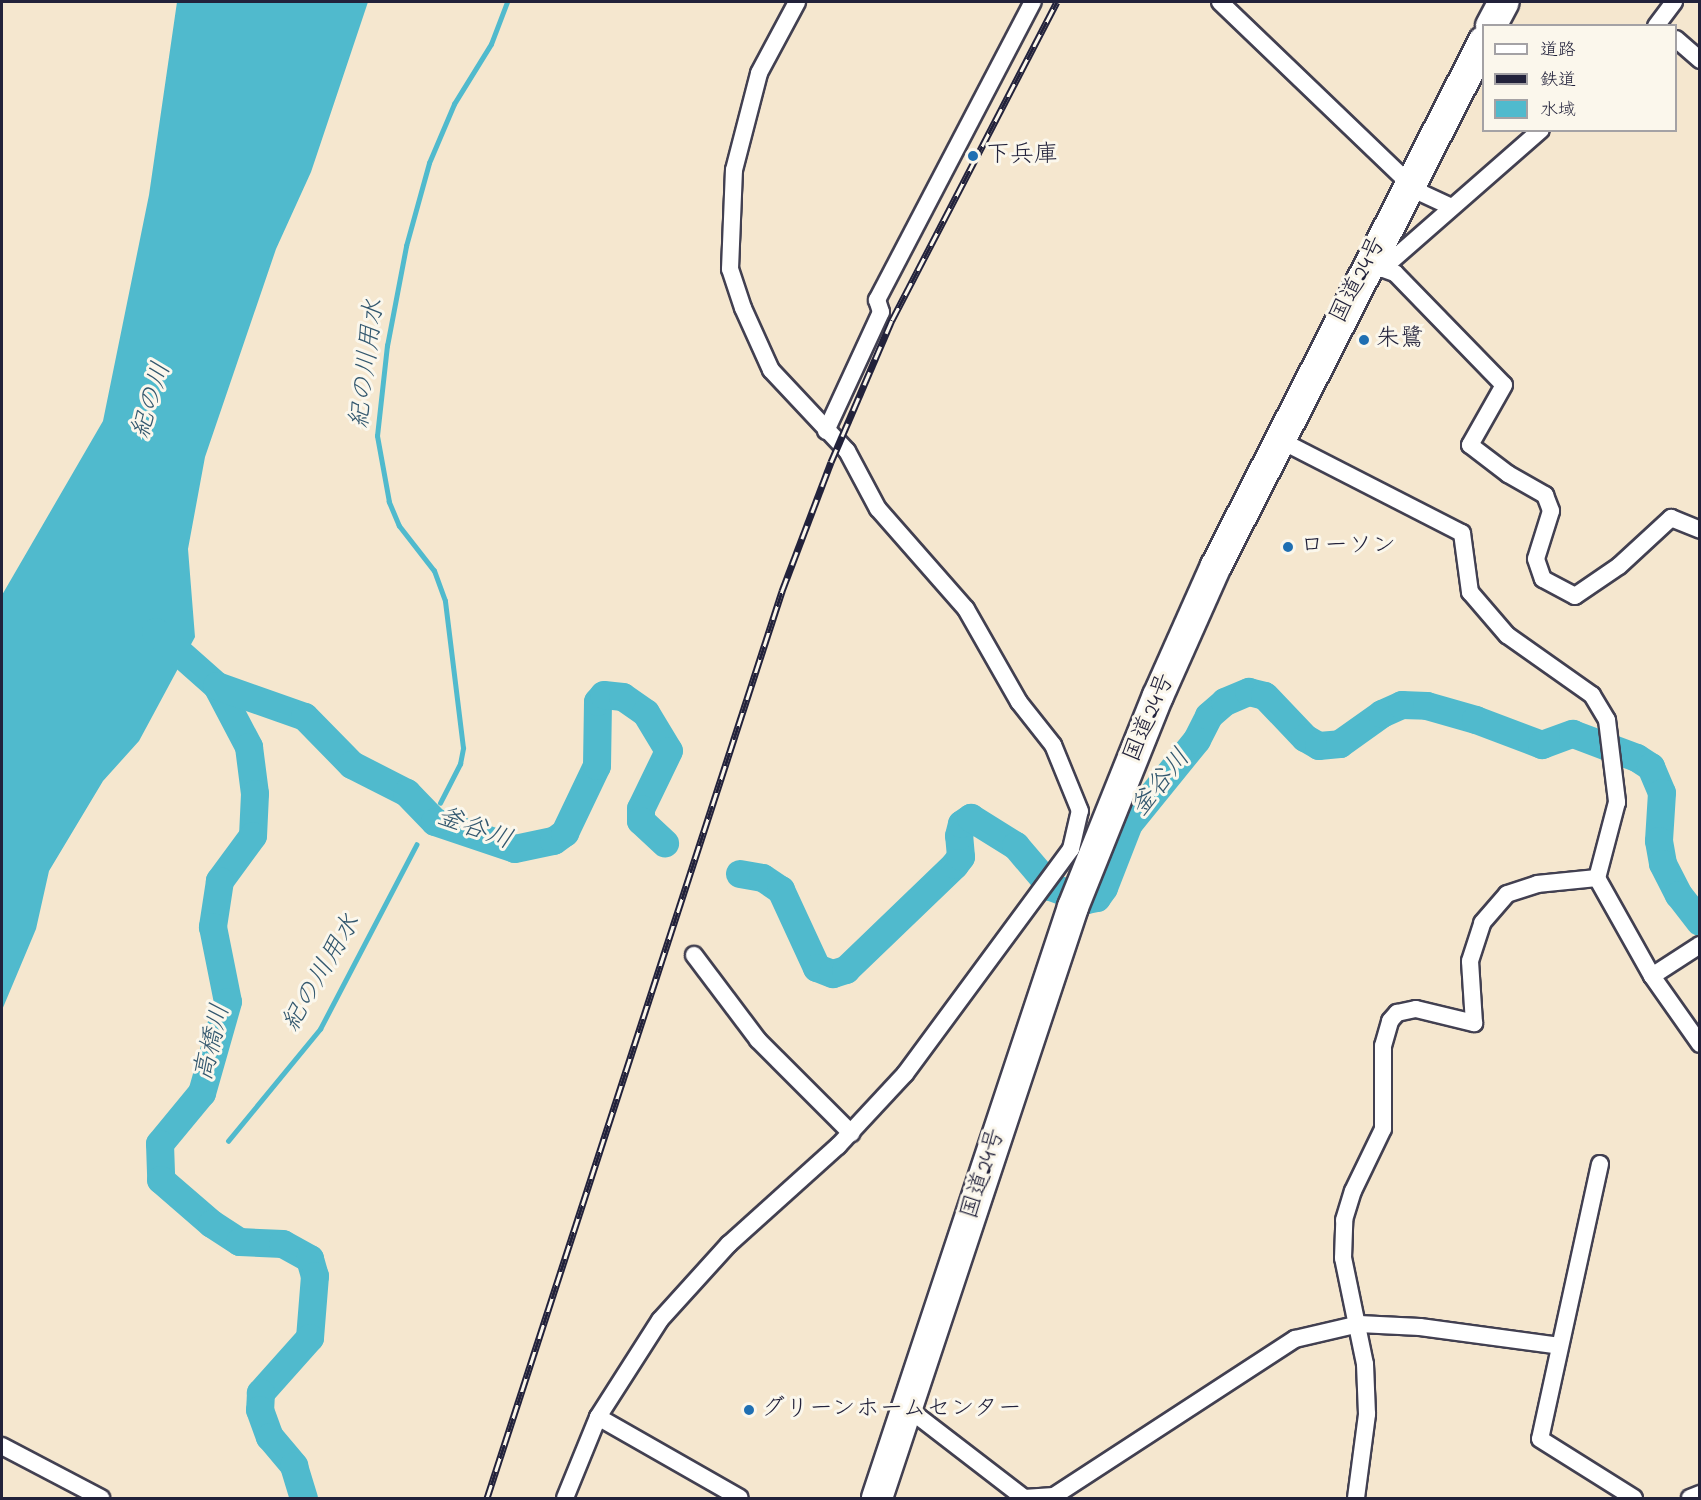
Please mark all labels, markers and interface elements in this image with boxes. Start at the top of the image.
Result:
legend [1482,24,1677,132]
text: 道路 [1540,38,1576,64]
text: 鉄道 [1540,68,1576,94]
text: 水域 [1540,98,1576,124]
place label: 下兵庫 [986,142,1058,170]
marker: 下兵庫 [964,147,982,165]
street label: 国道24号 [1325,232,1393,328]
water label: 紀の川用水 [346,298,392,430]
place label: 朱鷺 [1376,326,1424,354]
marker: 朱鷺 [1357,333,1371,347]
water label: 紀の川 [127,359,179,443]
place label: ローソン [1300,533,1396,561]
marker: ローソン [1281,540,1295,554]
street label: 国道24号 [1118,669,1182,767]
water label: 釜谷川 [1125,744,1199,824]
water label: 釜谷川 [432,802,516,858]
water label: 紀の川用水 [277,910,369,1038]
water label: 高橋川 [189,1001,239,1085]
street label: 国道24号 [956,1125,1012,1223]
place label: グリーンホームセンター [761,1396,1025,1424]
marker: グリーンホームセンター [742,1403,756,1417]

